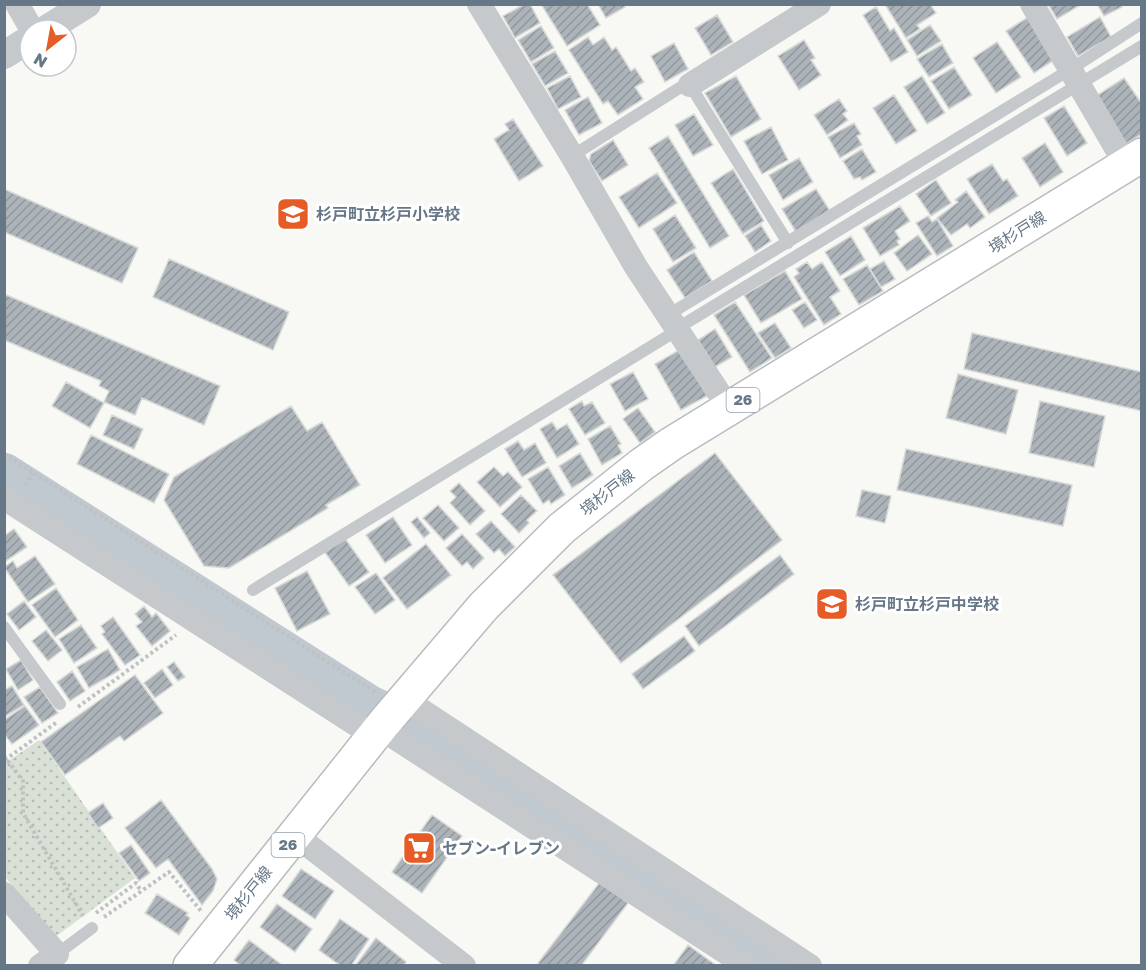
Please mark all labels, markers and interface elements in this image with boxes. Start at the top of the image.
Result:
north arrow [18,18,78,78]
text: N [30,49,51,73]
school or university icon: 杉戸町立杉戸小学校 [275,196,311,232]
place label: 杉戸町立杉戸小学校 [316,204,460,224]
street label: 境杉戸線 [985,207,1049,257]
road number: 26 [726,388,760,412]
street label: 境杉戸線 [576,464,638,520]
school or university icon: 杉戸町立杉戸中学校 [814,586,850,622]
place label: 杉戸町立杉戸中学校 [855,594,999,614]
supermarket icon: セブン-イレブン [401,830,437,866]
road number: 26 [272,833,304,857]
place label: セブン-イレブン [442,838,560,858]
street label: 境杉戸線 [220,862,276,924]

